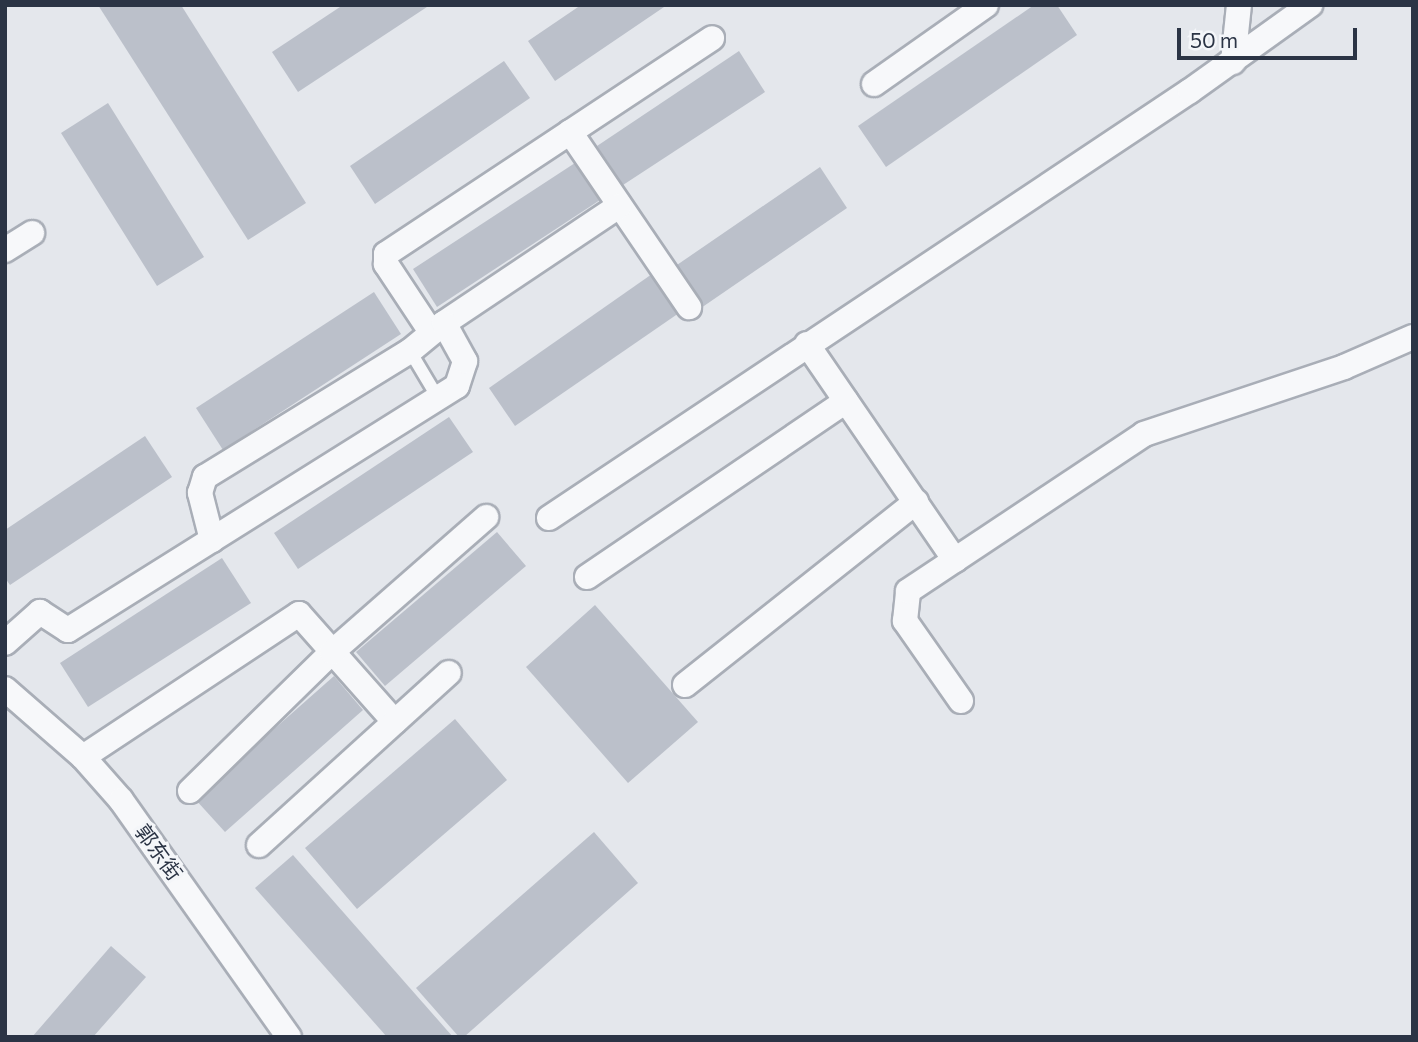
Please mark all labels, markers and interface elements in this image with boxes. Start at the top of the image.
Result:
scale bar [1180,14,1360,58]
text: 50 m [1190,27,1238,52]
street label: 郭东街 [130,819,188,885]

